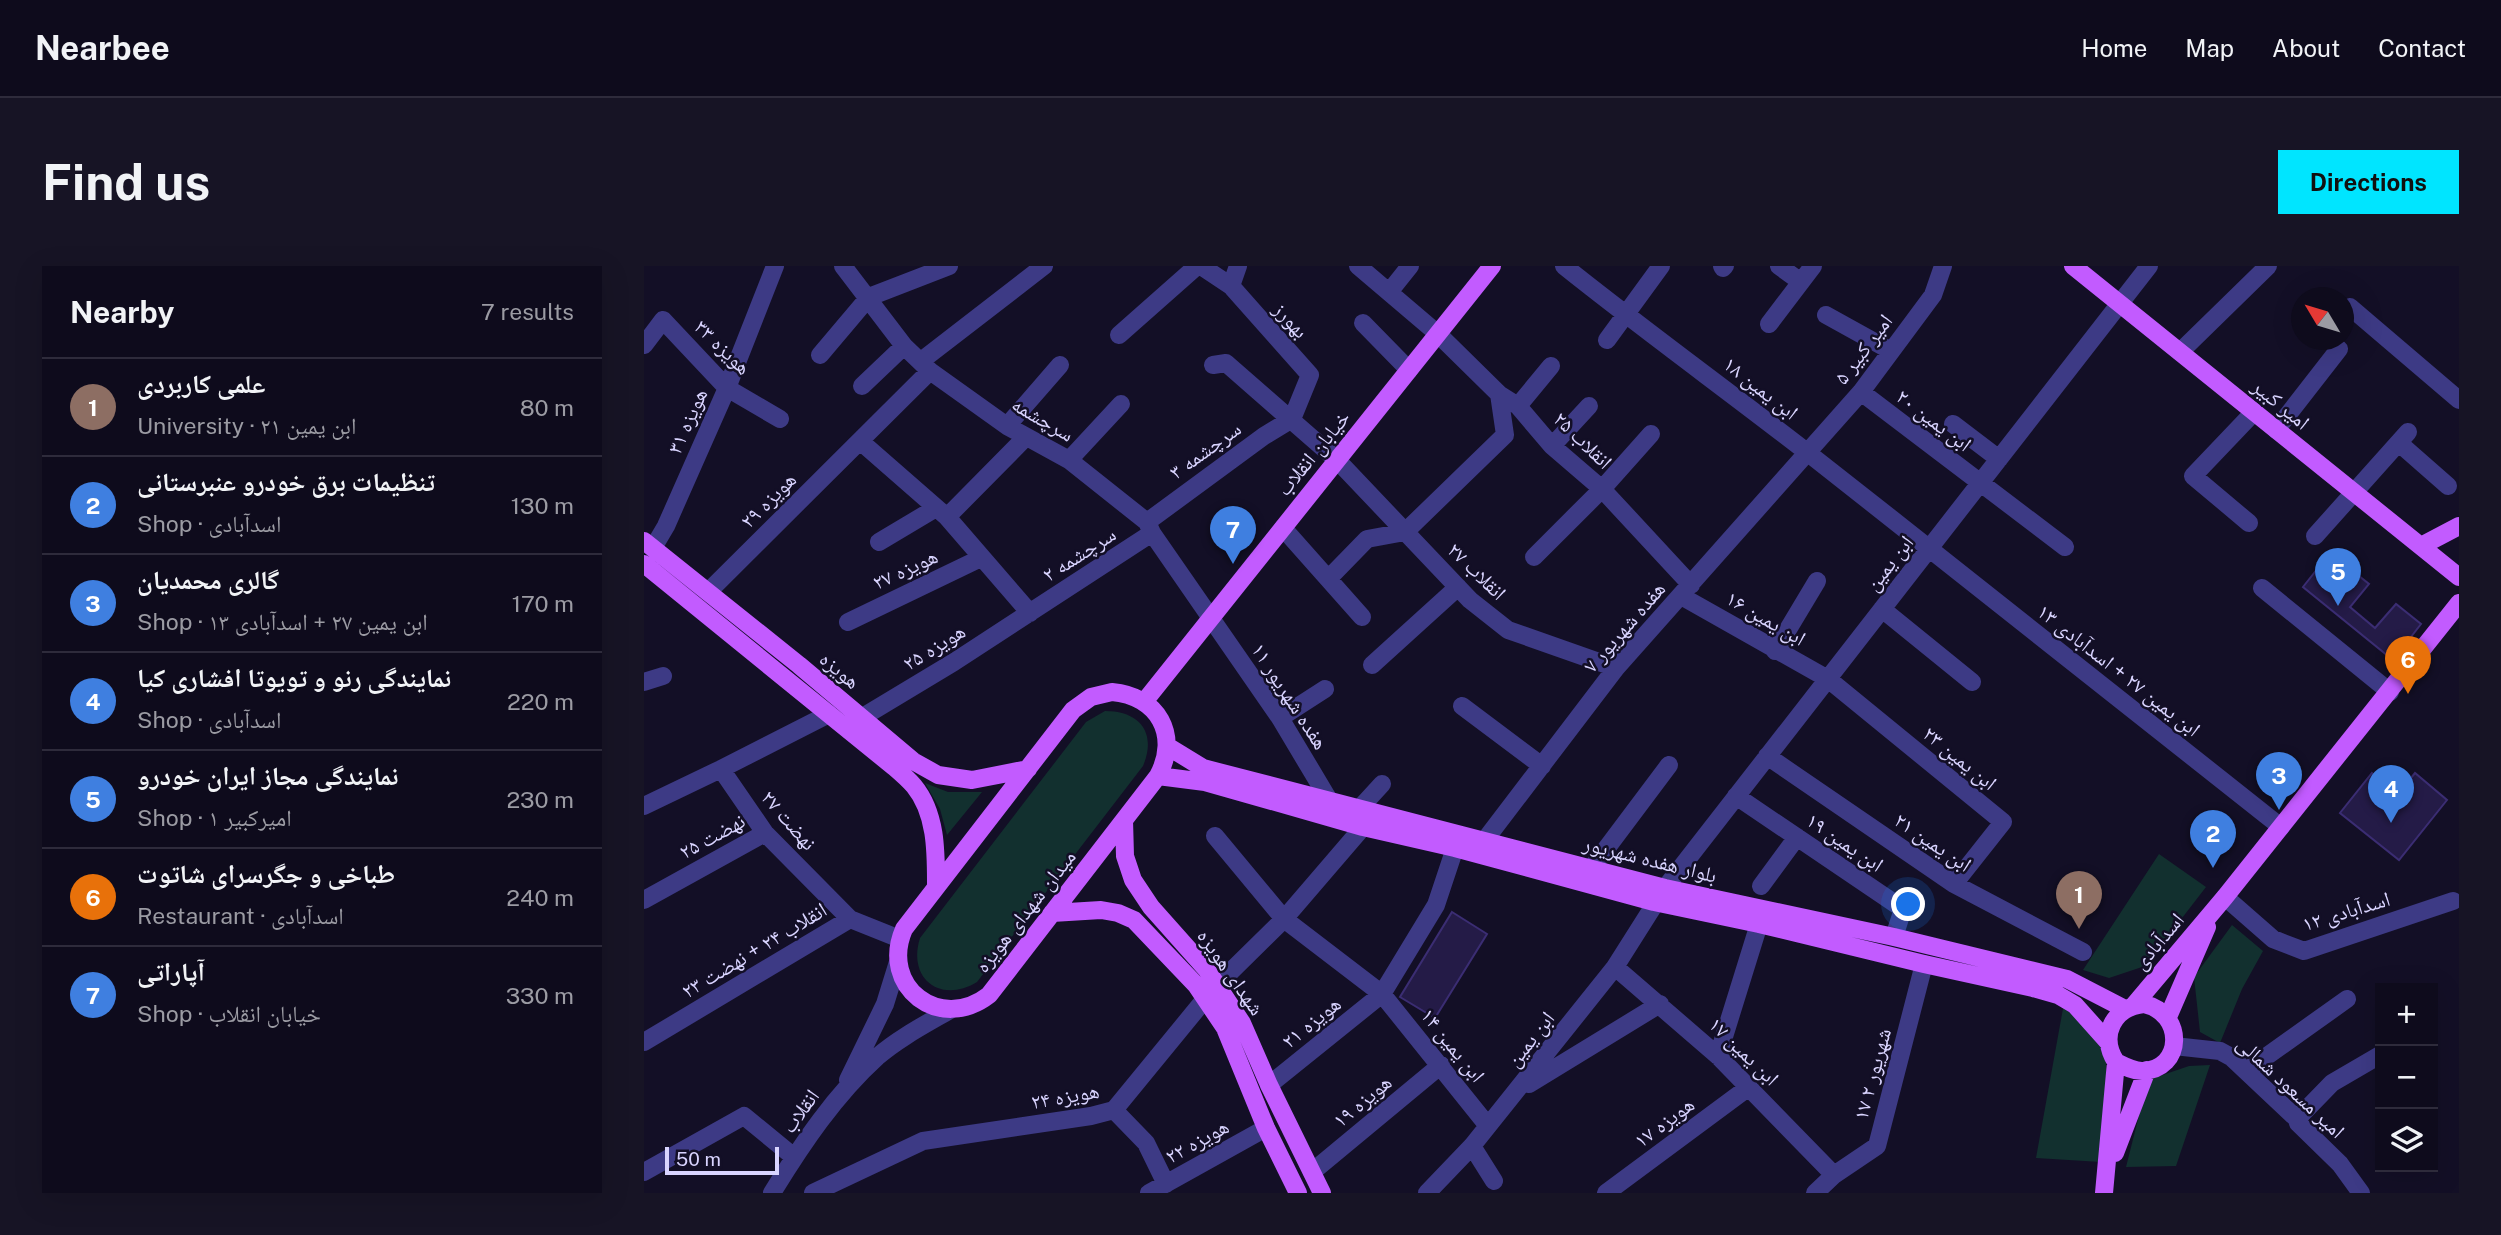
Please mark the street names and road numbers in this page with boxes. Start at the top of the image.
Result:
street label: بهورز [1268,296,1314,343]
street label: امیر کبیر ۵ [1829,309,1897,389]
street label: هویزه ۳۳ [690,314,756,380]
street label: ابن یمین ۱۸ [1718,351,1803,426]
street label: امیر کبیر [2246,373,2315,435]
street label: ابن یمین ۲۰ [1891,384,1977,457]
street label: هویزه ۳۱ [662,385,712,457]
street label: سرچشمه [1007,391,1079,447]
street label: خیابان انقلاب [1271,405,1355,501]
street label: انقلاب ۲۵ [1548,406,1618,474]
street label: سرچشمه ۳ [1164,416,1246,484]
street label: هویزه ۲۹ [735,467,801,533]
street label: سرچشمه ۲ [1038,521,1120,587]
street label: ابن یمین [1859,530,1919,596]
street label: انقلاب ۲۷ [1442,537,1512,605]
street label: هویزه ۲۷ [869,543,941,595]
street label: هفده شهریور ۷ [1578,576,1670,678]
street label: ابن یمین ۱۶ [1721,585,1810,652]
street label: ابن یمین ۲۷ + اسدآبادی ۱۳ [2032,599,2206,742]
street label: هویزه ۲۵ [898,618,970,676]
street label: هفده شهریور ۱۱ [1246,638,1334,754]
street label: هویزه [815,646,865,694]
street label: ابن یمین ۲۳ [1917,721,2002,796]
street label: نهضت ۲۷ [756,785,822,855]
street label: ابن یمین ۱۹ [1801,807,1888,878]
street label: ابن یمین ۲۱ [1889,807,1976,878]
street label: نهضت ۲۵ [675,808,749,864]
street label: بلوار هفده شهریور [1580,830,1719,888]
street label: میدان شهدای هویزه [969,845,1081,977]
street label: اسدآبادی ۱۲ [2299,886,2393,936]
street label: انقلاب ۲۴ + نهضت ۲۳ [677,897,831,1003]
street label: اسدآبادی [2127,907,2189,975]
street label: شهدای هویزه [1192,924,1270,1020]
street label: هویزه ۲۱ [1276,991,1346,1053]
street label: ابن یمین ۱۴ [1415,1003,1490,1088]
street label: ابن یمین [1500,1006,1560,1072]
street label: ابن یمین ۱۷ [1703,1011,1784,1091]
street label: ۱۷ شهریور ۲ [1848,1025,1896,1123]
street label: امیر مسعود شمالی [2231,1031,2350,1144]
street label: هویزه ۱۹ [1328,1069,1396,1133]
street label: هویزه ۲۴ [1029,1078,1101,1114]
street label: انقلاب [776,1084,824,1138]
street label: هویزه ۱۷ [1629,1091,1699,1153]
street label: هویزه ۲۲ [1161,1113,1233,1169]

